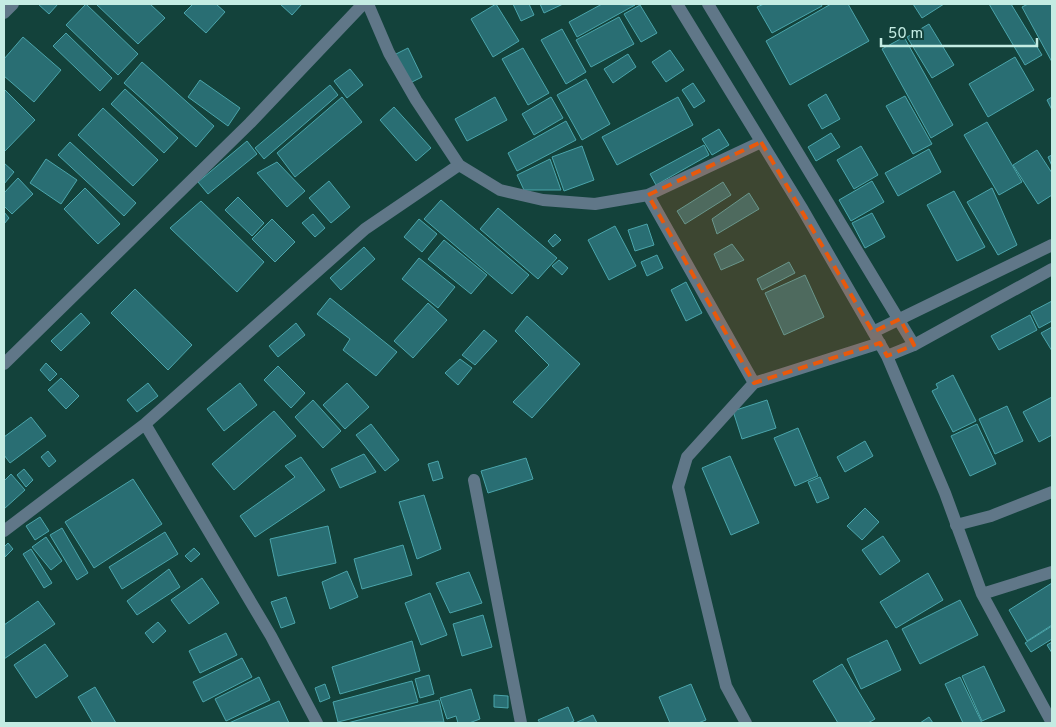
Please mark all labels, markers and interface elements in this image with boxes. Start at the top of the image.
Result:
scale bar [881,15,1037,47]
text: 50 m [888,25,923,44]

